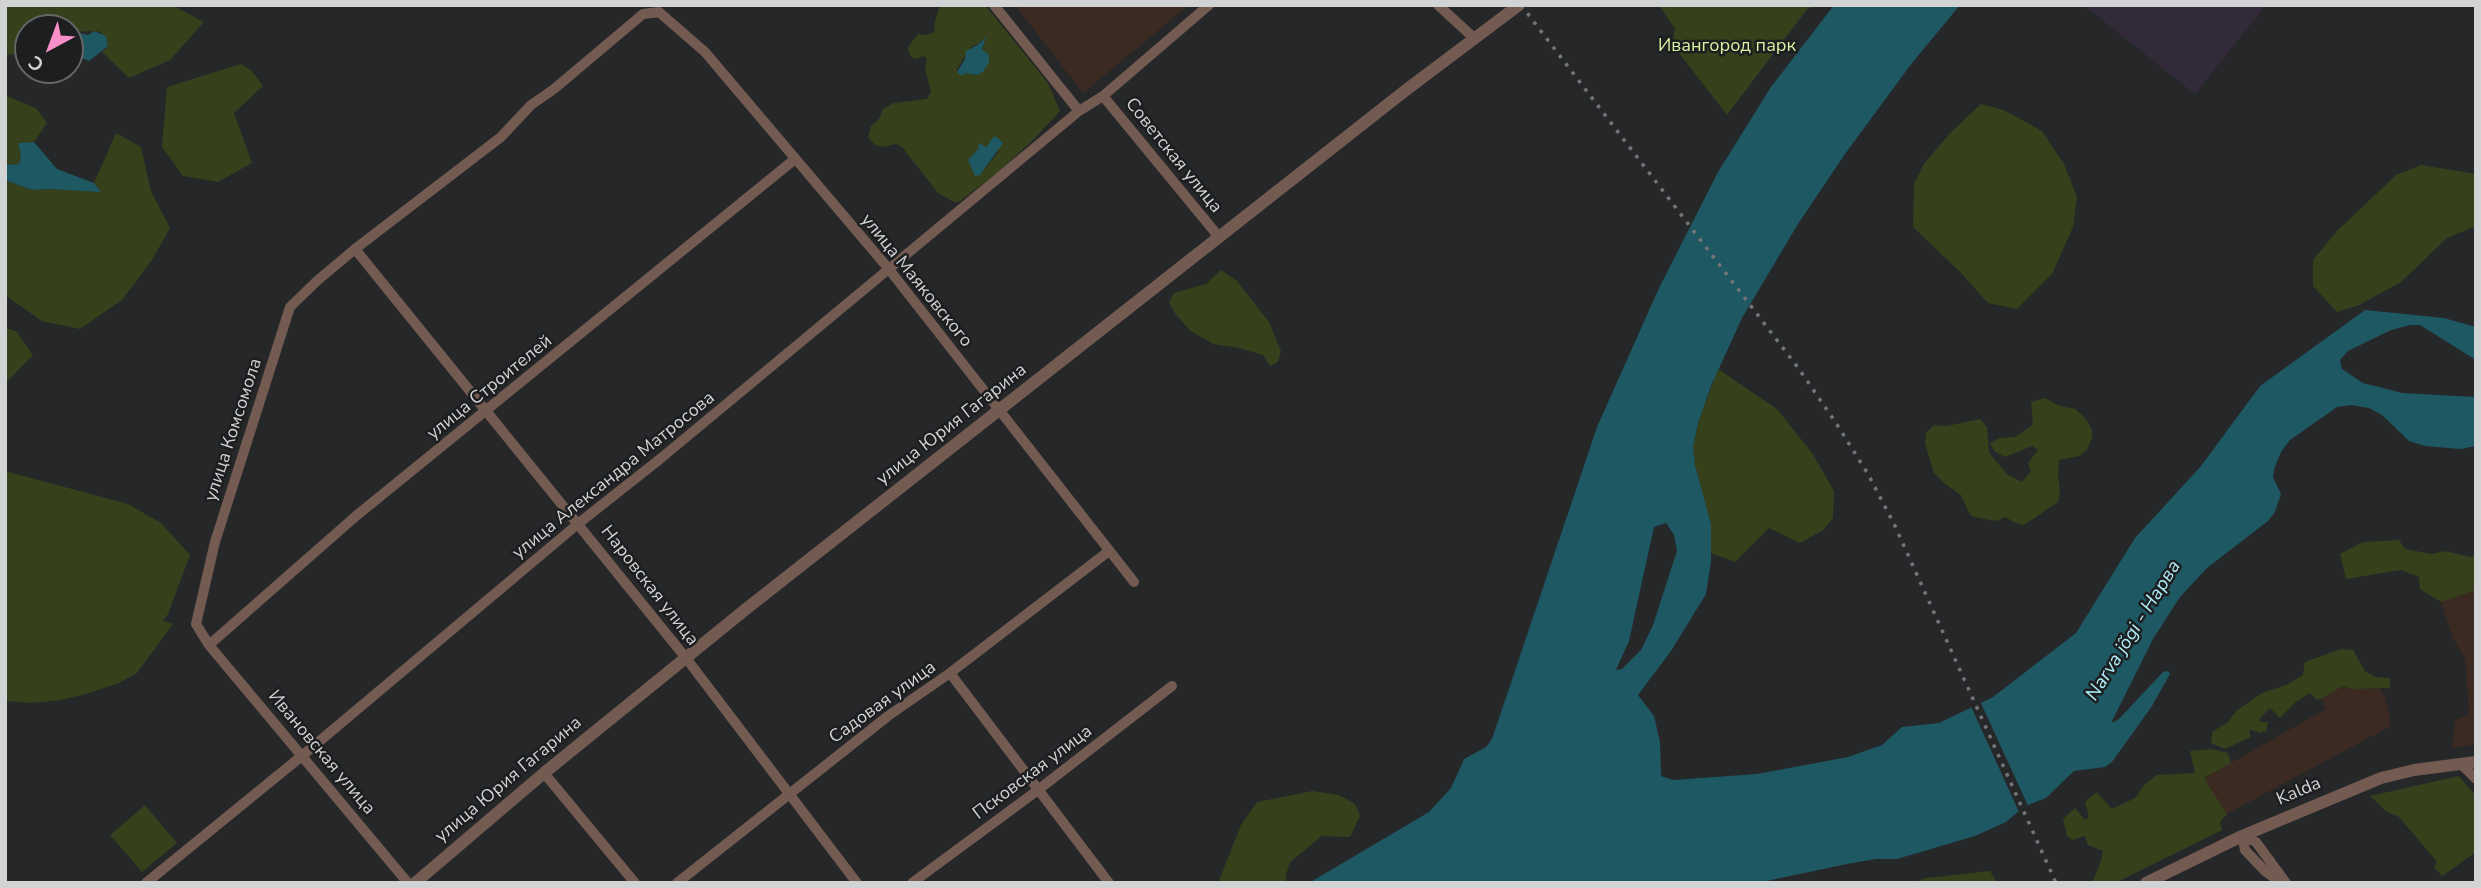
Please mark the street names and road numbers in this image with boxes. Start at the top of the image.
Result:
street label: Советская улица [1120,94,1226,218]
street label: улица Маяковского [856,210,976,352]
street label: улица Строителей [423,331,557,445]
street label: улица Комсомола [201,356,267,504]
street label: улица Юрия Гагарина [873,360,1031,490]
street label: улица Александра Матросова [508,388,720,564]
street label: Наровская улица [595,522,703,650]
street label: Садовая улица [825,657,941,749]
street label: Ивановская улица [263,686,379,820]
street label: улица Юрия Гагарина [431,712,587,848]
street label: Псковская улица [969,721,1097,825]
street label: Kalda [2274,773,2324,811]

